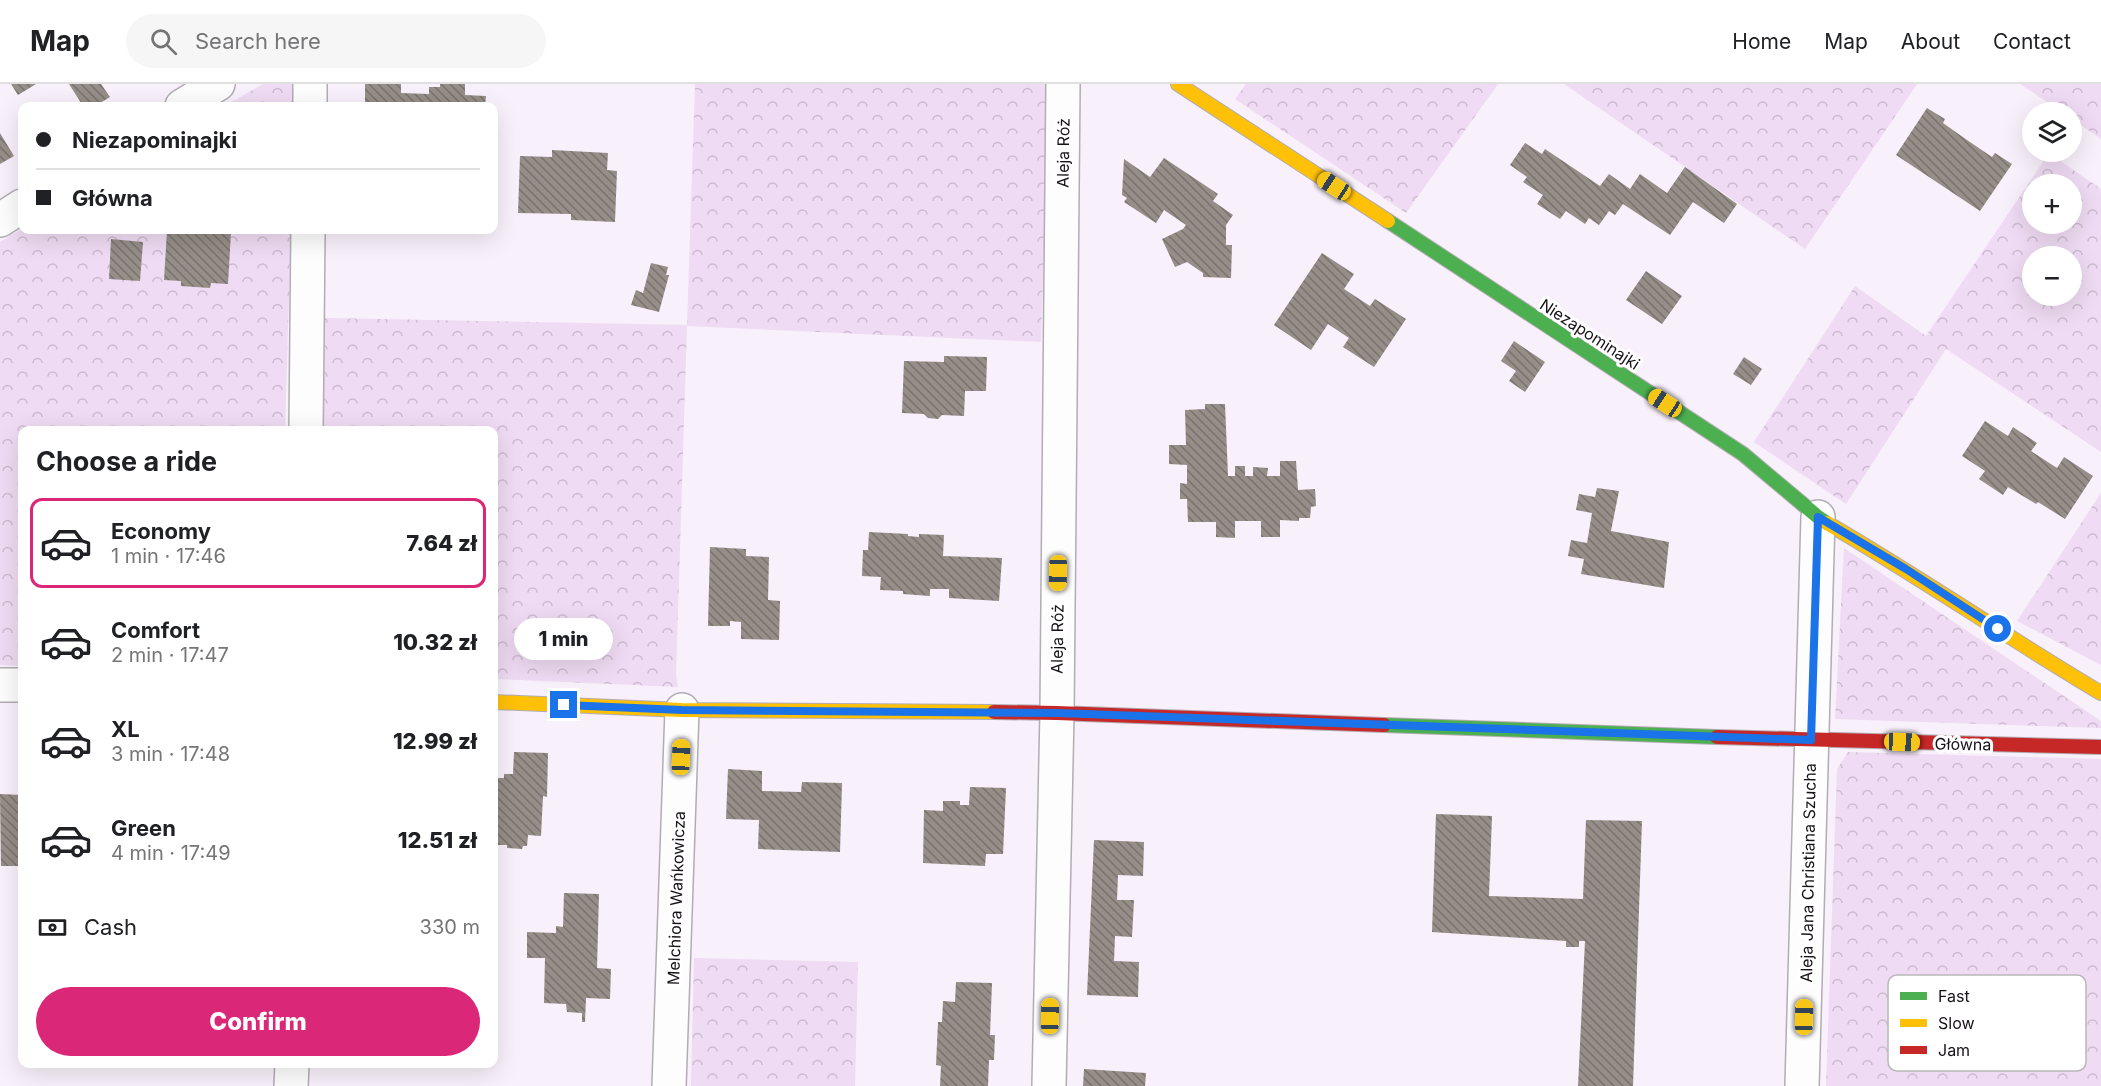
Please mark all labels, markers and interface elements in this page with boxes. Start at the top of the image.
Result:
search box [126,14,546,68]
text: Map [30,24,90,58]
icon: search [147,25,180,58]
text: Search here [195,28,321,54]
text: Home [1732,29,1791,54]
text: Map [1824,29,1868,54]
text: About [1901,29,1960,54]
text: Contact [1993,29,2071,54]
map controls [2022,102,2082,306]
button: layers [2022,102,2082,162]
street label: Aleja Róż [1052,118,1074,188]
text: Niezapominajki [72,127,237,153]
car [1314,169,1354,203]
button: + [2022,174,2082,234]
text: Główna [72,185,153,211]
button: − [2022,246,2082,306]
street label: Niezapominajki [1536,294,1644,374]
car [1645,386,1685,420]
text: Choose a ride [36,445,217,478]
icon: car [39,516,93,570]
text: Economy [111,518,211,544]
text: 7.64 zł [406,530,477,556]
text: 1 min · 17:46 [111,544,226,568]
car [1049,555,1067,591]
street label: Aleja Róż [1046,604,1068,674]
icon: car [39,615,93,669]
route start [1984,615,2011,642]
text: Comfort [111,617,200,643]
callout: 1 min [514,618,614,660]
text: 1 min [538,627,589,651]
text: 10.32 zł [393,629,477,655]
text: 2 min · 17:47 [111,643,229,667]
route end [550,691,577,718]
icon: car [39,714,93,768]
text: XL [111,716,140,742]
text: 12.99 zł [393,728,477,754]
car [1884,732,1920,752]
street label: Główna [1935,734,1991,754]
car [671,739,691,775]
text: 3 min · 17:48 [111,742,230,766]
street label: Aleja Jana Christiana Szucha [1796,763,1820,983]
street label: Melchiora Wańkowicza [663,811,689,985]
icon: car [39,813,93,867]
text: Green [111,815,176,841]
text: 12.51 zł [398,827,477,853]
text: 4 min · 17:49 [111,841,231,865]
icon: cash [36,911,69,944]
text: Cash [84,914,137,940]
text: 330 m [420,915,480,939]
legend [1888,975,2086,1071]
text: Fast [1938,986,1970,1006]
button: Confirm [36,987,480,1056]
car [1041,998,1059,1034]
car [1795,999,1813,1035]
text: Slow [1938,1013,1975,1033]
text: Jam [1938,1040,1970,1060]

